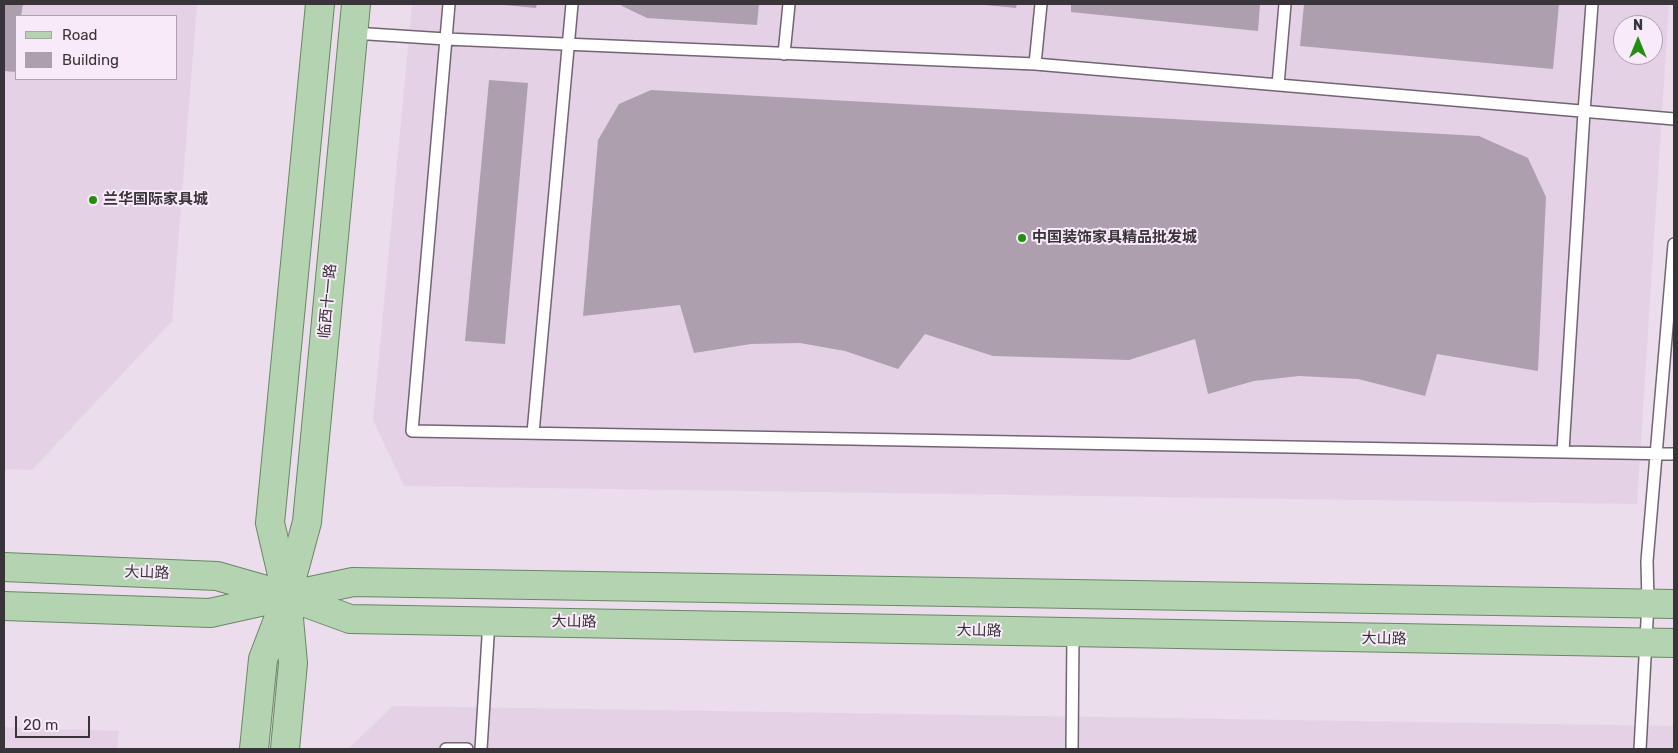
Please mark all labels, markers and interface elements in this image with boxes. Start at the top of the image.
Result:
legend [15,15,178,80]
north arrow [1613,15,1663,65]
text: N [1633,17,1643,34]
text: Road [62,26,98,44]
text: Building [62,51,119,69]
place label: 兰华国际家具城 [103,191,208,209]
marker: 兰华国际家具城 [87,194,99,206]
place label: 中国装饰家具精品批发城 [1032,229,1197,247]
marker: 中国装饰家具精品批发城 [1016,232,1028,244]
street label: 临西十一路 [316,263,340,339]
street label: 大山路 [124,563,170,583]
street label: 大山路 [551,613,597,631]
street label: 大山路 [956,622,1002,640]
street label: 大山路 [1361,630,1407,648]
scale bar [18,706,92,738]
text: 20 m [23,716,58,734]

